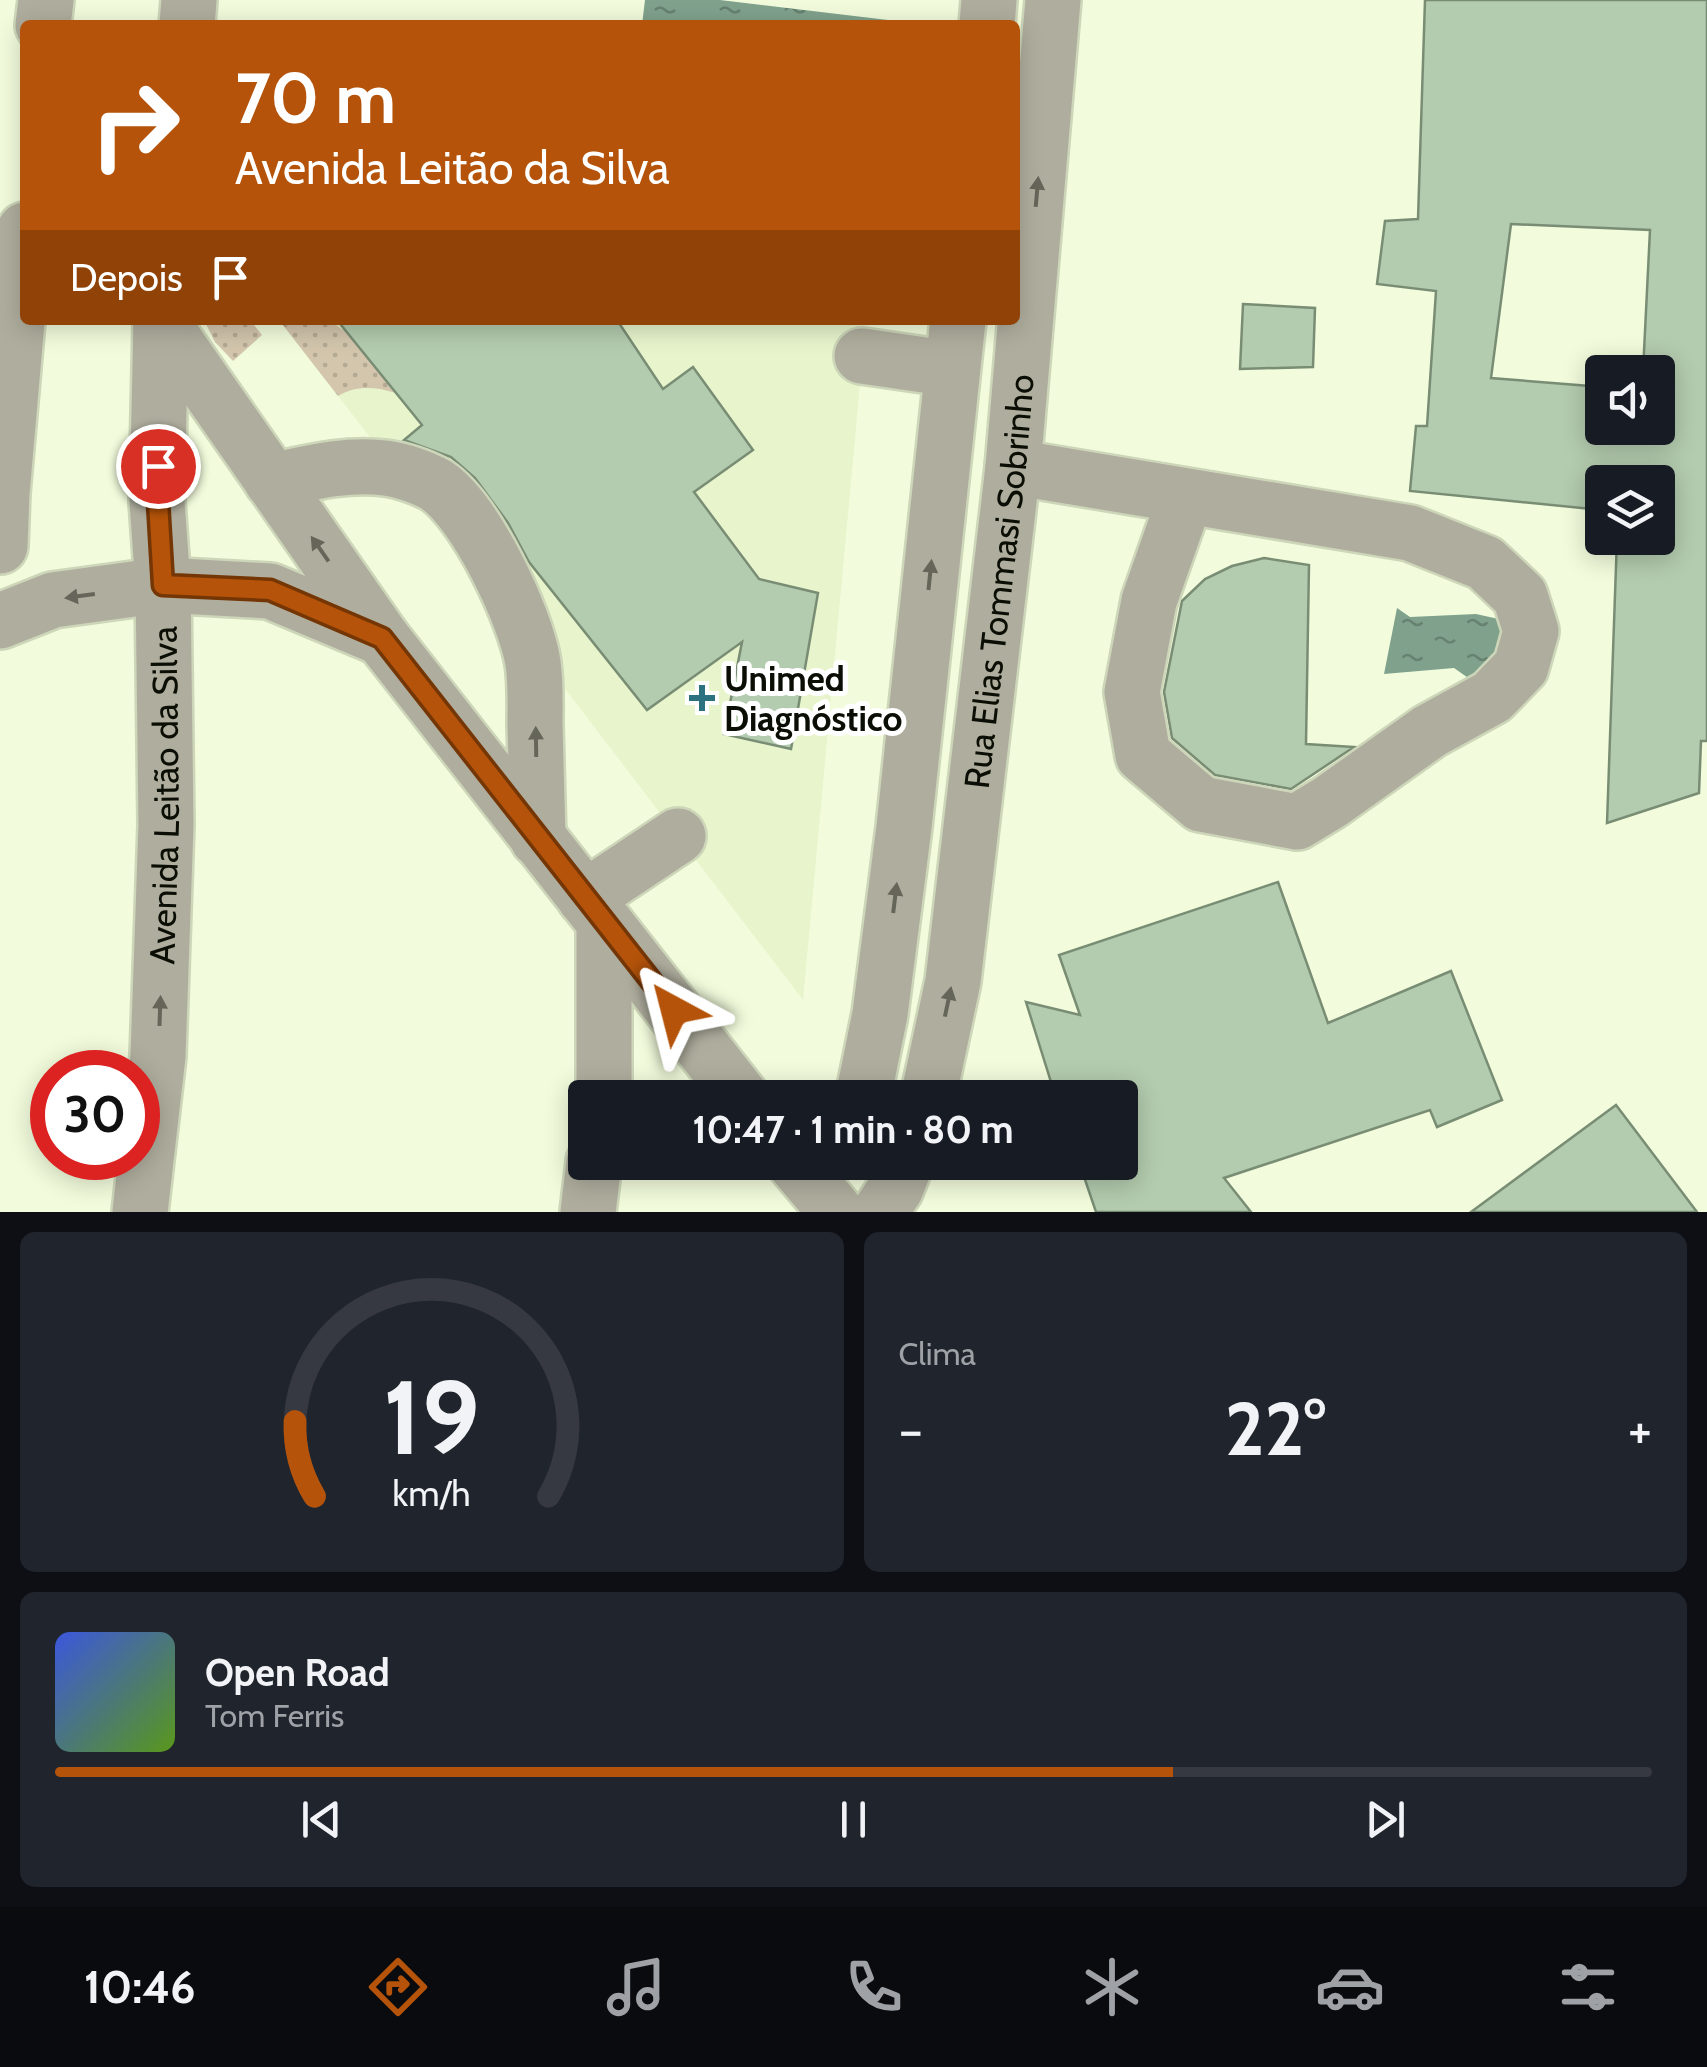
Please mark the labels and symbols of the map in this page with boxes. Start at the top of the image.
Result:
one-way arrow [1029,176,1045,208]
street label: Rua Elias Tommasi Sobrinho [954,372,1042,791]
pin [116,424,201,509]
one-way arrow [311,536,330,563]
one-way arrow [923,558,939,590]
one-way arrow [63,589,95,605]
street label: Avenida Leitão da Silva [140,626,188,965]
place label: Unimed Diagnóstico [724,657,903,740]
marker: Unimed Diagnóstico [689,685,715,711]
one-way arrow [527,725,543,757]
one-way arrow [887,881,903,913]
position arrow [622,958,726,1062]
one-way arrow [941,986,956,1017]
one-way arrow [152,994,168,1026]
speed limit sign: 30 [30,1050,160,1180]

